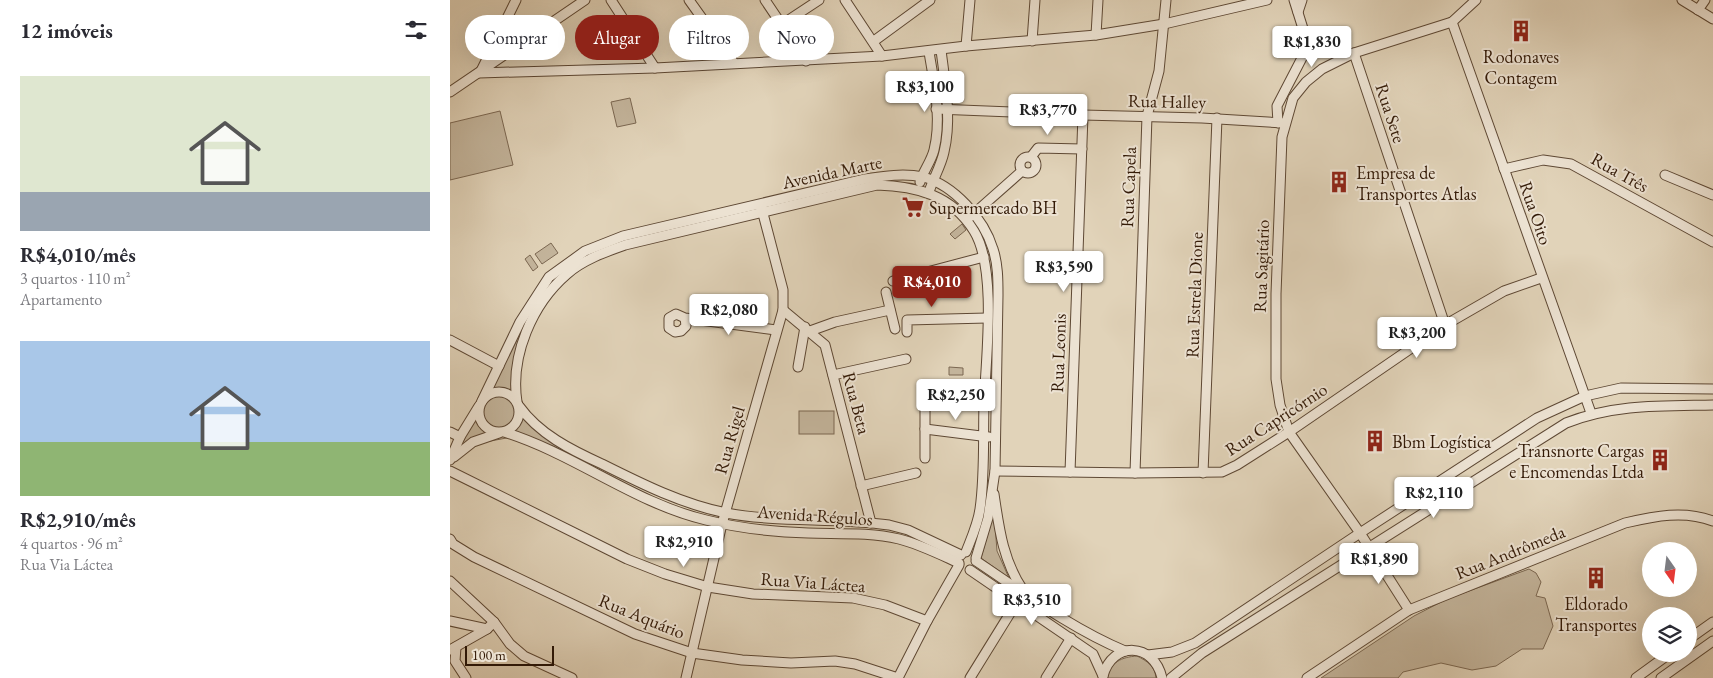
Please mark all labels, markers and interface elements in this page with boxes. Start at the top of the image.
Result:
chip: Comprar [465,15,565,60]
chip: Alugar [575,15,659,60]
chip: Filtros [669,15,749,60]
chip: Novo [759,15,834,60]
icon: filters [402,16,430,44]
text: 12 imóveis [20,17,113,44]
building icon: Rodonaves Contagem [1508,18,1534,44]
pin: R$1,830 [1266,26,1358,68]
text: R$1,830 [1283,31,1341,52]
place label: Rodonaves Contagem [1483,45,1559,89]
pin: R$3,100 [879,70,971,113]
text: R$3,100 [896,76,954,97]
street label: Rua Sete [1371,80,1411,146]
street label: Rua Halley [1128,89,1207,113]
pin: R$3,770 [1002,94,1094,136]
text: R$3,770 [1019,99,1077,120]
icon: home [180,108,270,198]
street label: Rua Capela [1115,145,1141,228]
street label: Rua Três [1587,147,1653,197]
street label: Avenida Marte [779,150,884,194]
place label: Empresa de Transportes Atlas [1356,161,1477,205]
building icon: Empresa de Transportes Atlas [1326,169,1352,195]
street label: Rua Oito [1514,178,1558,248]
supermarket icon: Supermercado BH [900,194,926,220]
place label: Supermercado BH [929,196,1057,219]
street label: Rua Sagitário [1248,219,1274,313]
street label: Rua Estrela Dione [1180,231,1208,359]
text: R$4,010/mês [20,241,136,268]
pin: R$3,590 [1018,250,1110,293]
text: R$3,590 [1035,256,1093,277]
pin: R$4,010 [886,266,978,308]
text: 3 quartos · 110 m² [20,268,131,289]
text: R$4,010 [903,271,961,292]
text: Apartamento [20,289,102,310]
pin: R$2,080 [683,294,775,336]
text: R$2,080 [700,299,758,320]
street label: Rua Leonis [1045,313,1071,393]
pin: R$3,200 [1371,316,1463,359]
text: R$3,200 [1388,322,1446,343]
street label: Rua Beta [838,369,877,437]
icon: home [180,373,270,463]
street label: Rua Capricórnio [1220,377,1332,461]
pin: R$2,250 [910,378,1002,421]
text: R$2,250 [927,384,985,405]
street label: Rua Rigel [708,403,750,477]
building icon: Bbm Logística [1362,428,1388,454]
place label: Bbm Logística [1392,430,1492,453]
place label: Transnorte Cargas e Encomendas Ltda [1509,439,1645,483]
building icon: Transnorte Cargas e Encomendas Ltda [1647,447,1673,473]
pin: R$2,110 [1388,476,1480,519]
text: R$2,110 [1405,482,1463,503]
street label: Avenida Régulos [756,499,874,531]
text: R$2,910/mês [20,506,136,533]
street label: Rua Andrômeda [1452,519,1569,584]
pin: R$2,910 [638,526,730,568]
text: R$2,910 [655,531,713,552]
text: 4 quartos · 96 m² [20,533,123,554]
pin: R$1,890 [1333,542,1425,585]
north arrow [1642,542,1698,598]
map controls [1642,542,1697,662]
text: R$1,890 [1350,548,1408,569]
text: Rua Via Láctea [20,554,113,575]
building icon: Eldorado Transportes [1583,565,1609,591]
street label: Rua Via Láctea [760,567,867,597]
pin: R$3,510 [986,584,1078,626]
street label: Rua Aquário [596,588,689,644]
text: R$3,510 [1003,589,1061,610]
place label: Eldorado Transportes [1555,592,1637,636]
button: layers [1642,607,1697,662]
scale bar [465,643,554,666]
text: 100 m [472,646,506,664]

